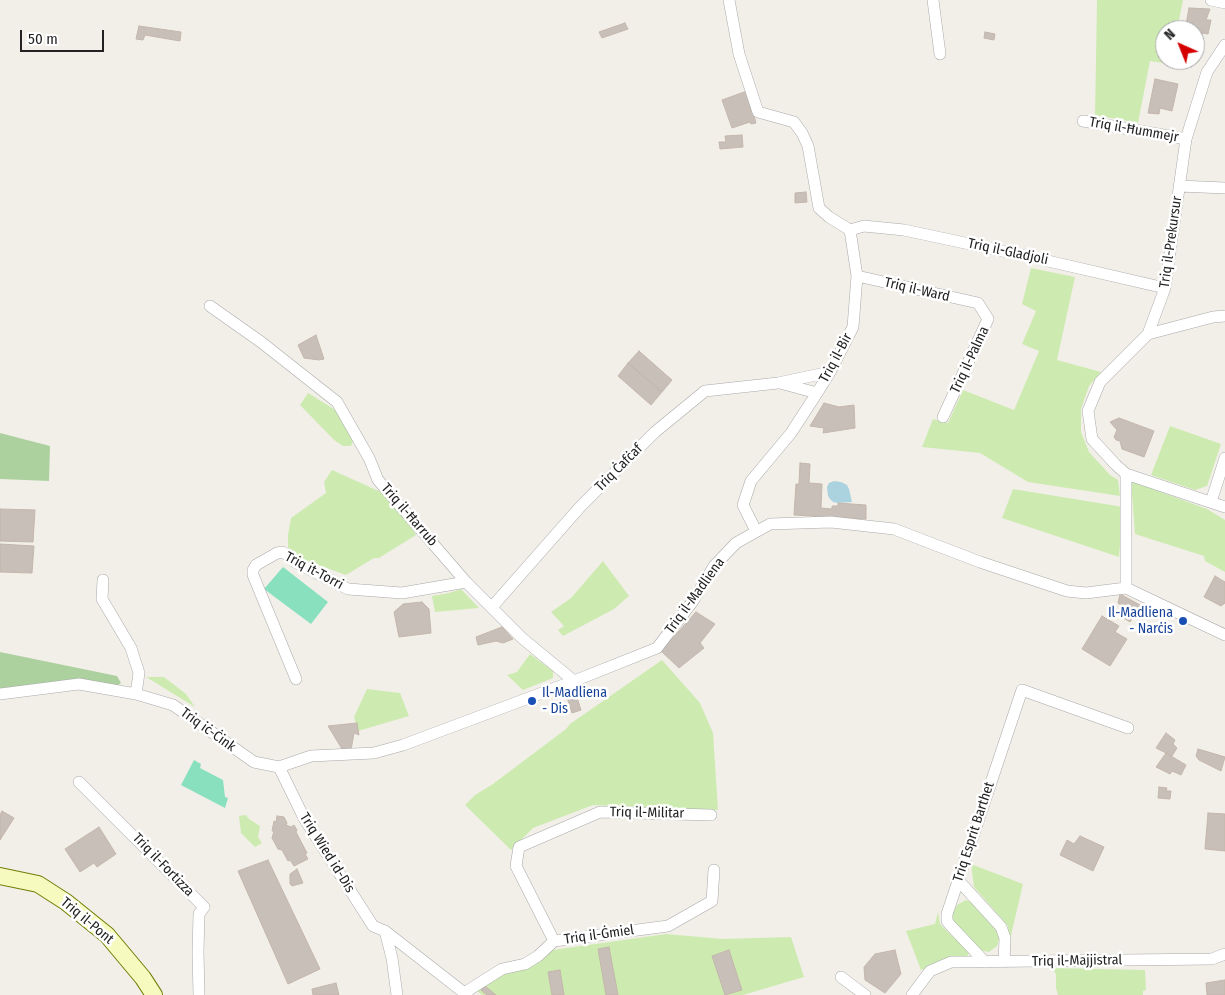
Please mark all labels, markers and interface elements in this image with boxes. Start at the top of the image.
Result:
scale bar [22,20,106,52]
north arrow [1155,20,1205,70]
text: N [1161,26,1179,44]
text: 50 m [28,30,58,48]
street label: Triq il-Ħummejr [1088,114,1180,146]
street label: Triq il-Prekursur [1156,195,1186,289]
street label: Triq il-Gladjoli [966,235,1050,269]
street label: Triq il-Ward [883,274,951,306]
street label: Triq il-Palma [947,324,993,396]
street label: Triq il-Bir [816,330,856,386]
street label: Triq Ċafċaf [592,441,646,495]
street label: Triq il-Ħarrub [377,480,441,550]
street label: Triq it-Torri [282,549,346,593]
street label: Triq il-Madliena [662,555,728,637]
place label: Il-Madliena - Narċis [1108,605,1173,638]
marker: Il-Madliena - Narċis [1177,615,1189,627]
place label: Il-Madliena - Dis [542,685,607,718]
marker: Il-Madliena - Dis [526,695,538,707]
street label: Triq iċ-Ċink [177,704,239,756]
street label: Triq Esprit Barthet [950,780,998,884]
street label: Triq il-Militar [610,804,684,822]
street label: Triq Wied id-Dis [296,810,358,896]
street label: Triq il-Fortizza [129,830,197,900]
street label: Triq il-Pont [57,894,117,948]
street label: Triq il-Ġmiel [563,922,635,948]
street label: Triq il-Majjistral [1032,952,1122,970]

